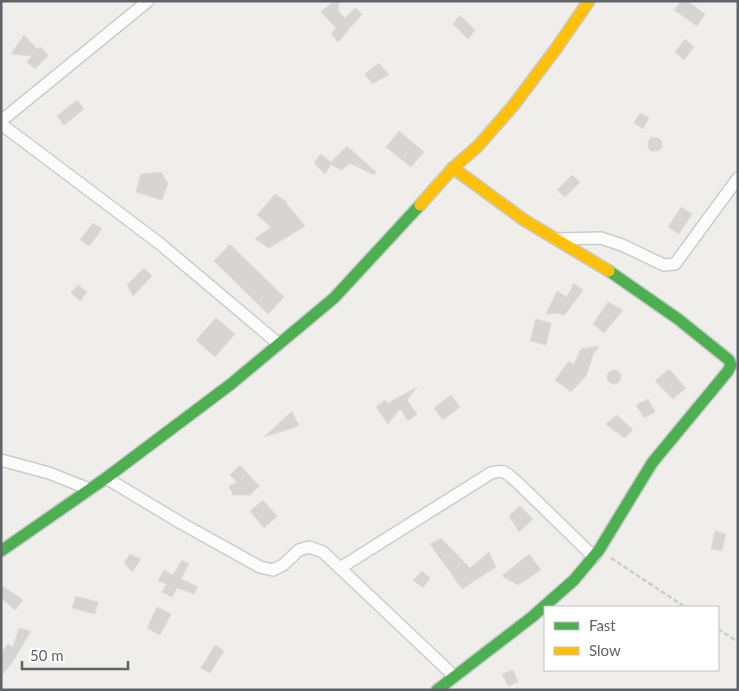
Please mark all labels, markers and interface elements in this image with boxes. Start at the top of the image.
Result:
legend [544,606,719,671]
text: Fast [589,616,616,634]
scale bar [22,638,129,670]
text: Slow [589,641,621,659]
text: 50 m [30,646,64,664]

